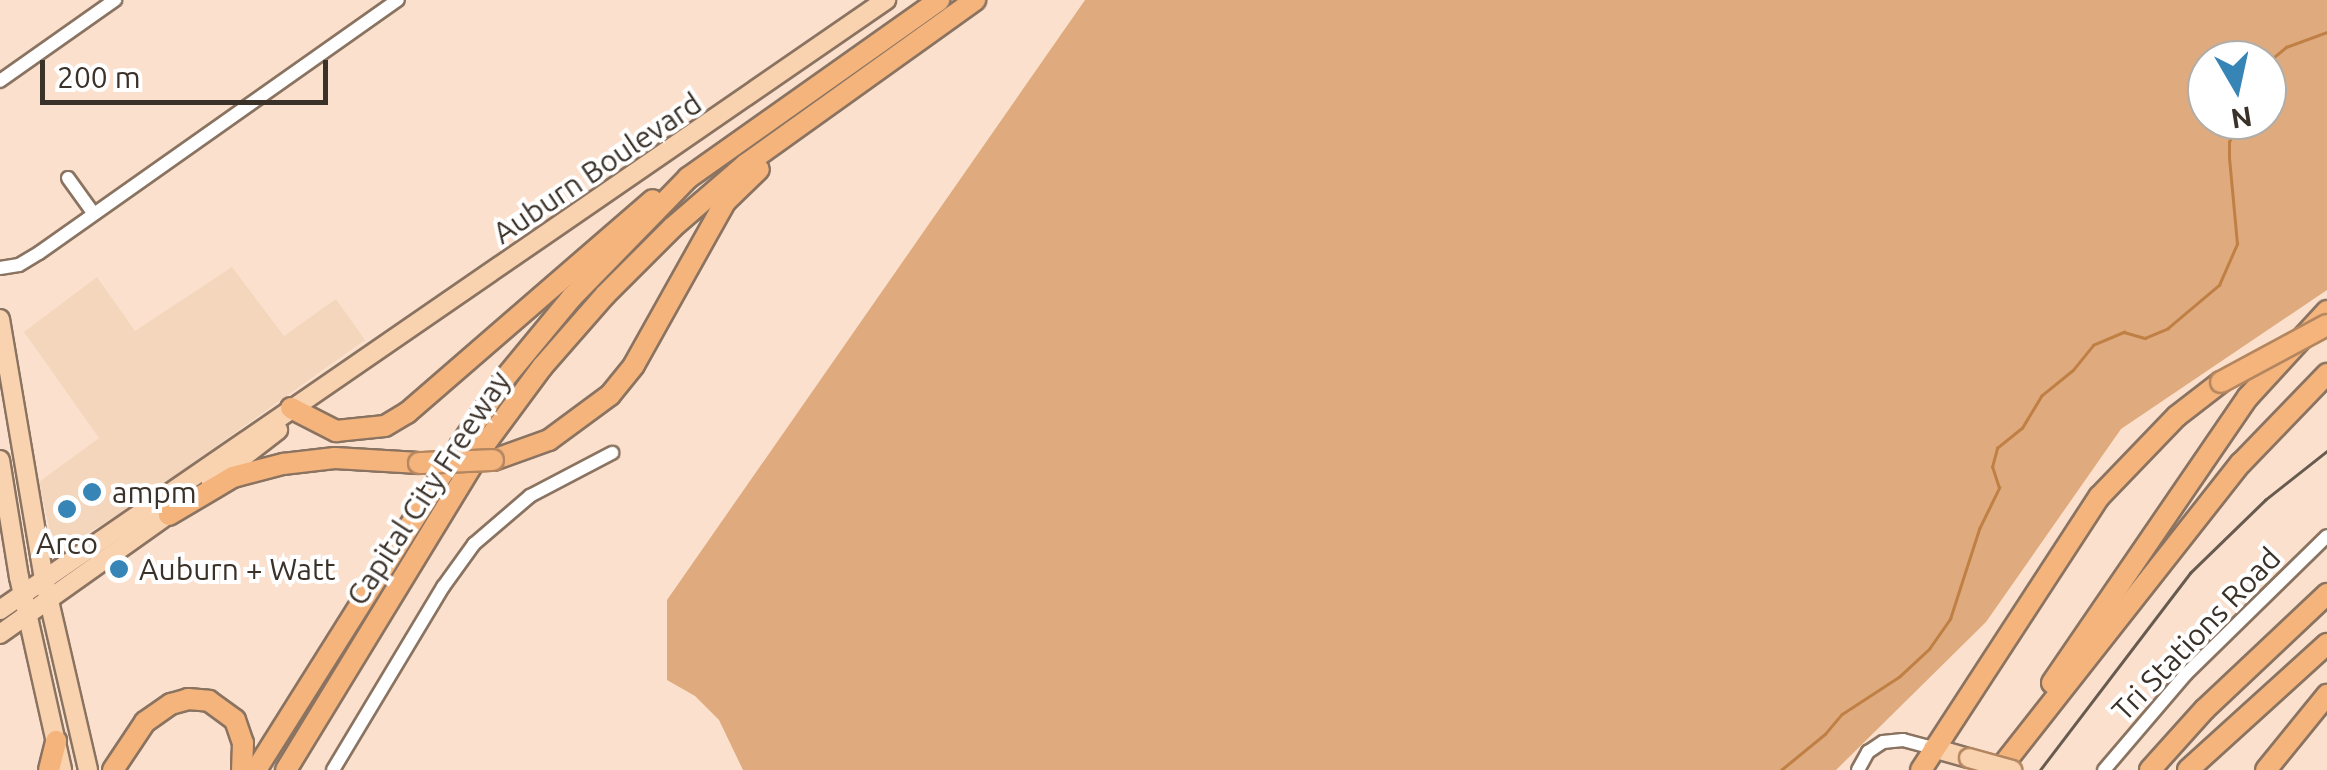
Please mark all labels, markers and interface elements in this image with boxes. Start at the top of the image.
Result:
scale bar [45,40,332,102]
north arrow [2187,40,2287,140]
text: 200 m [57,60,141,94]
street label: Auburn Boulevard [486,85,708,251]
text: N [2229,101,2254,135]
street label: Capital City Freeway [339,364,517,612]
place label: ampm [112,474,197,510]
marker: ampm [81,481,103,503]
marker: Arco [56,498,78,520]
place label: Arco [36,525,98,561]
street label: Tri Stations Road [2104,540,2288,728]
place label: Auburn + Watt [139,551,336,587]
marker: Auburn + Watt [108,558,130,580]

